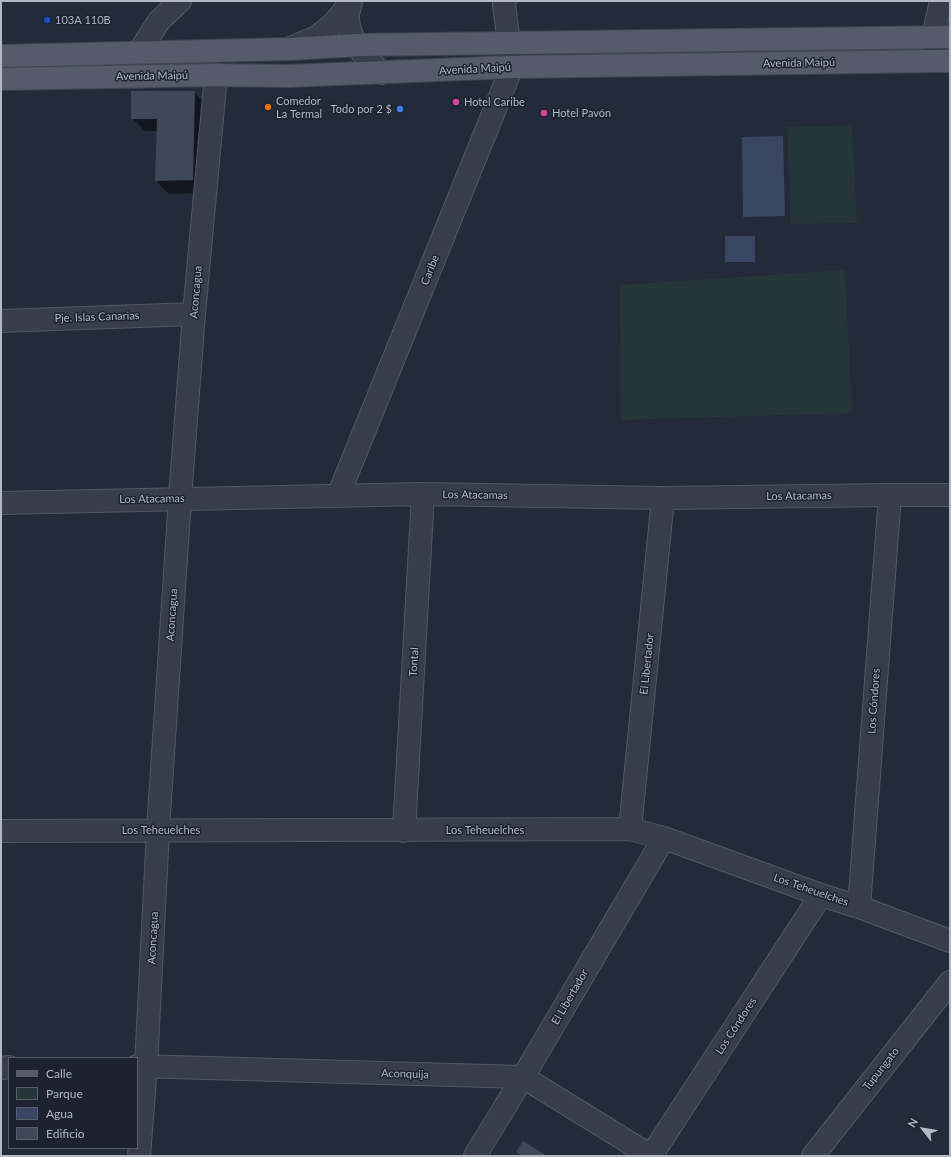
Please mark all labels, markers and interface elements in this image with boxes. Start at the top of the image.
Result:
place label: 103A 110B [55,13,111,27]
marker: 103A 110B [42,15,52,25]
street label: Avenida Maipú [763,56,835,70]
street label: Avenida Maipú [439,61,511,77]
street label: Avenida Maipú [116,69,188,83]
place label: Comedor La Termal [276,94,322,120]
place label: Hotel Caribe [464,95,525,109]
marker: Hotel Caribe [451,97,461,107]
marker: Comedor La Termal [263,102,273,112]
place label: Todo por 2 $ [331,102,392,116]
marker: Todo por 2 $ [395,104,405,114]
place label: Hotel Pavón [552,106,611,120]
marker: Hotel Pavón [539,108,549,118]
street label: Caribe [418,253,442,287]
street label: Aconcagua [187,265,205,319]
street label: Pje. Islas Canarias [54,309,140,325]
street label: Los Atacamas [442,488,508,502]
street label: Los Atacamas [766,489,832,503]
street label: Los Atacamas [119,492,185,506]
street label: Aconcagua [164,588,180,642]
street label: El Libertador [637,633,657,695]
street label: Tontal [407,647,421,677]
street label: Los Cóndores [865,668,883,734]
street label: Los Teheuelches [122,823,200,837]
street label: Los Teheuelches [446,823,524,837]
street label: Los Teheuelches [772,871,850,909]
street label: Aconcagua [145,911,161,965]
street label: El Libertador [549,967,591,1027]
street label: Los Cóndores [713,995,759,1057]
street label: Tupungato [860,1045,902,1093]
legend [8,1057,138,1149]
text: Calle [46,1066,72,1081]
street label: Aconquija [381,1067,429,1081]
text: Parque [46,1086,83,1101]
text: Agua [46,1106,73,1121]
north arrow [903,1109,943,1149]
text: N [905,1116,920,1130]
text: Edificio [46,1126,85,1141]

